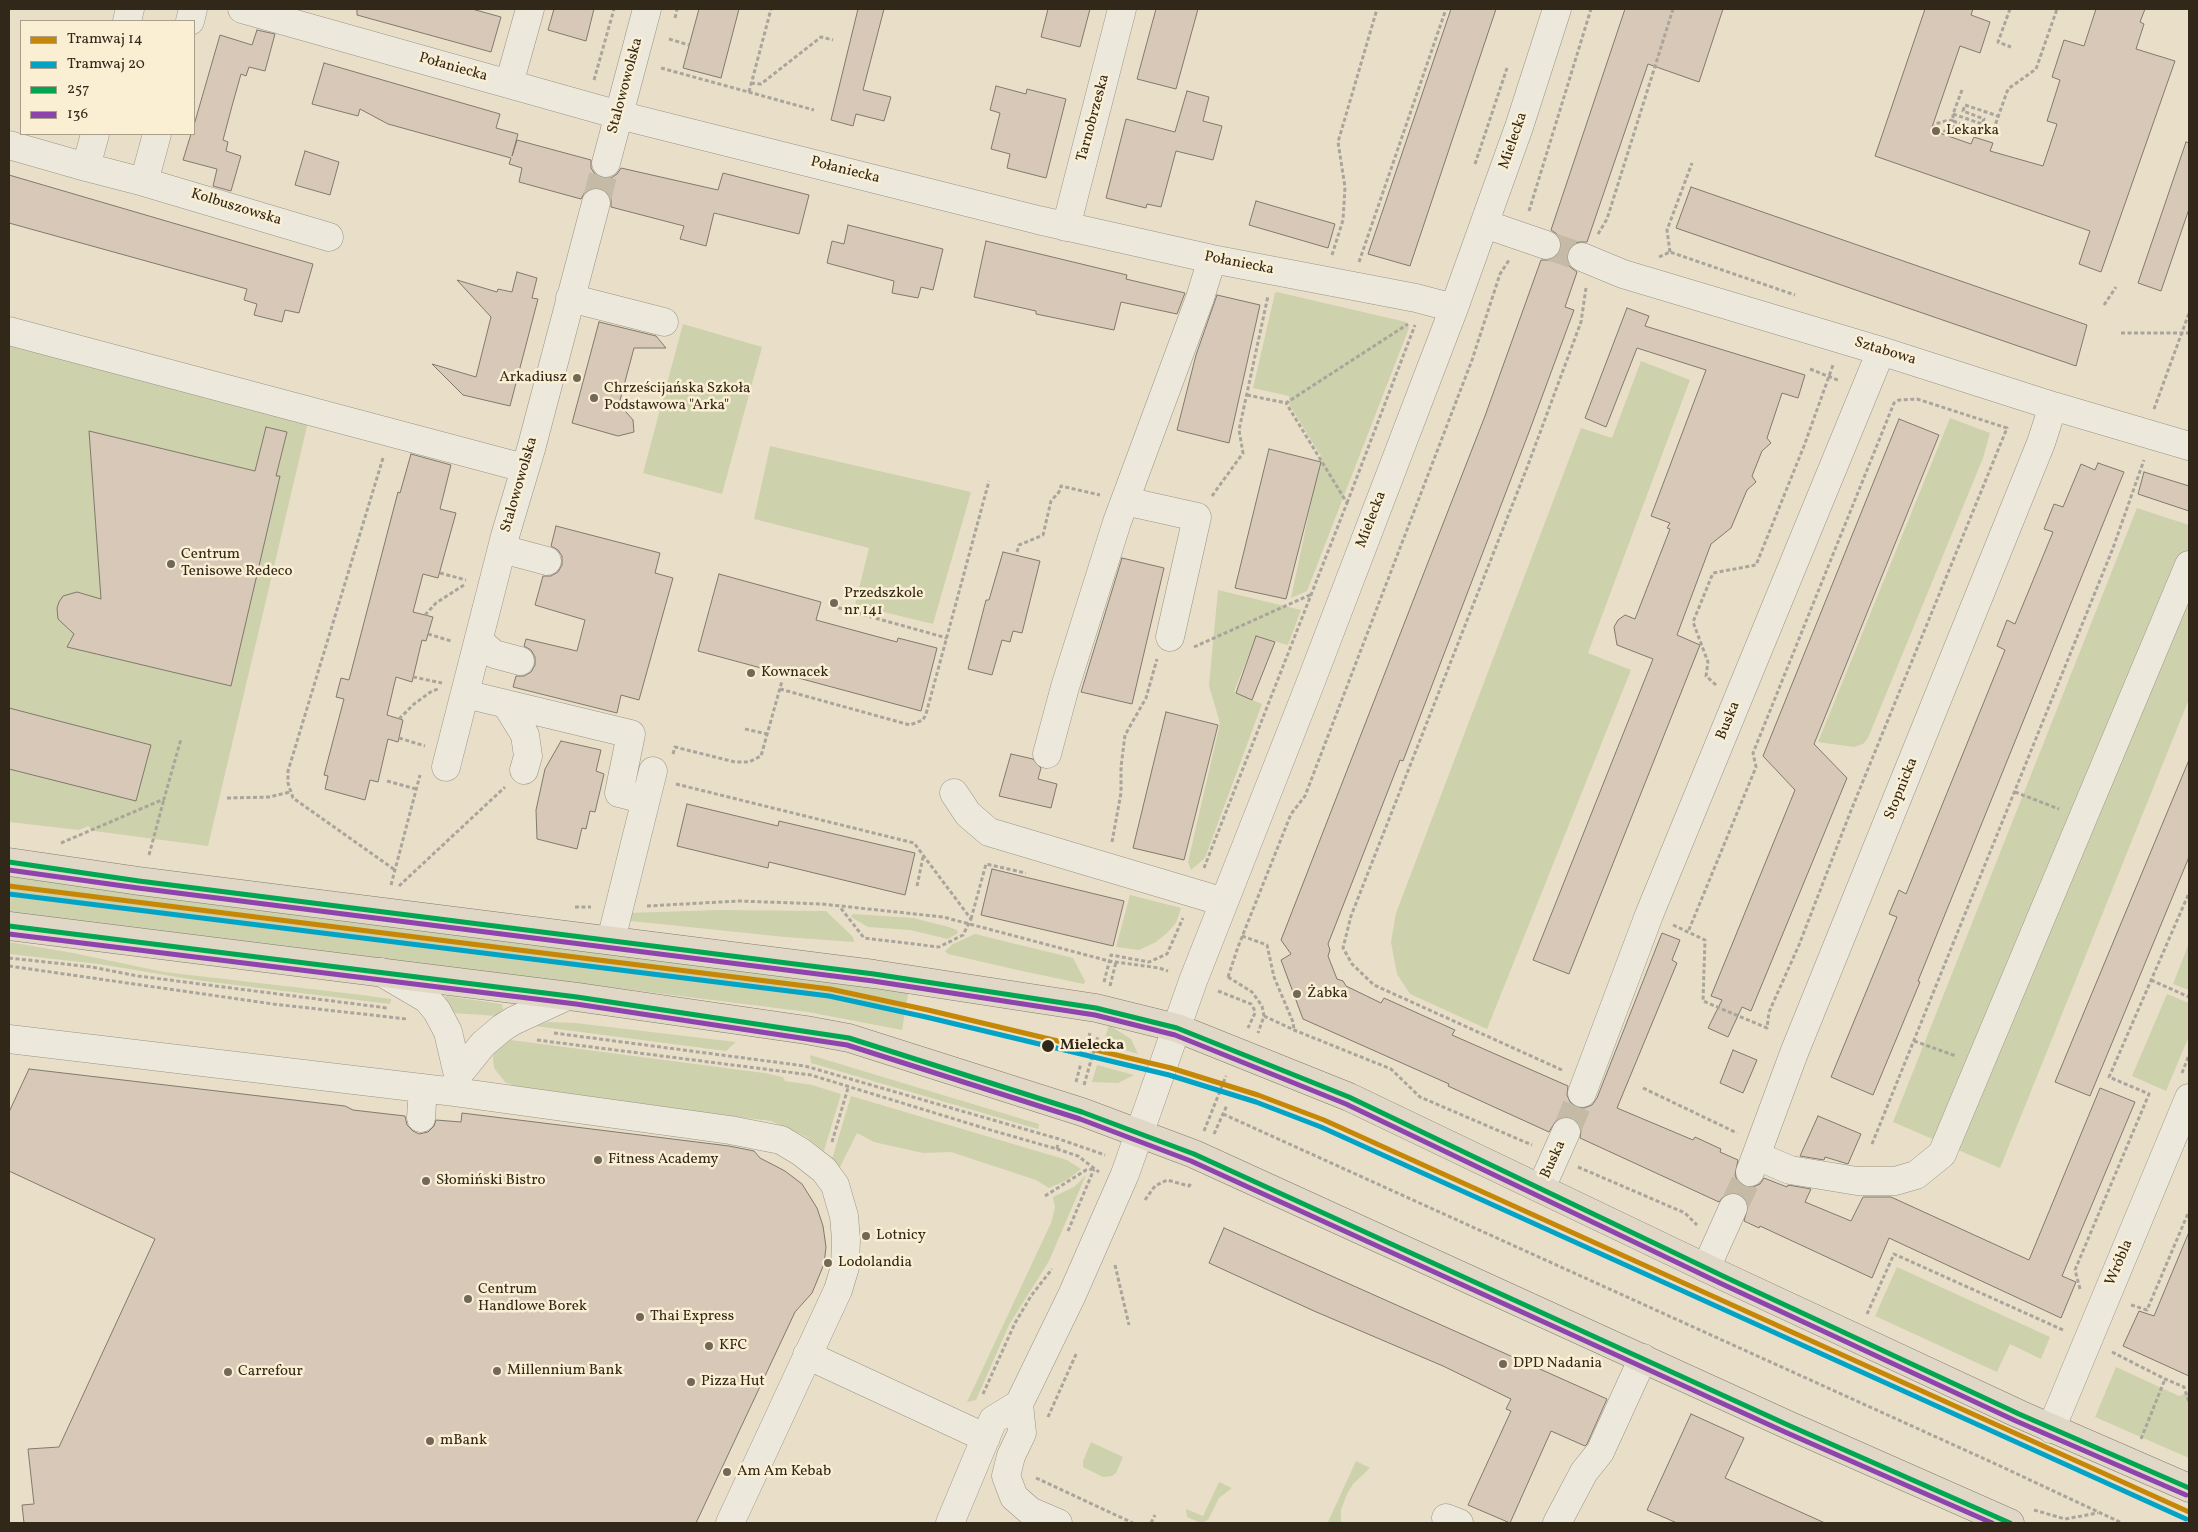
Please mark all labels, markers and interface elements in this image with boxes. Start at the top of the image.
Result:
legend [20,20,195,135]
text: Tramwaj 14 [67,29,143,50]
street label: Stalowowolska [605,36,647,136]
street label: Połaniecka [417,50,489,86]
text: Tramwaj 20 [67,54,145,75]
street label: Tarnobrzeska [1074,72,1114,164]
text: 257 [67,79,90,100]
text: 136 [67,104,88,125]
street label: Mielecka [1496,110,1532,172]
place label: Lekarka [1946,122,1999,140]
marker: Lekarka [1930,125,1942,137]
street label: Połaniecka [808,154,882,188]
street label: Kolbuszowska [188,186,284,230]
street label: Połaniecka [1203,248,1275,280]
street label: Sztabowa [1852,334,1918,370]
place label: Arkadiusz [499,369,567,387]
marker: Arkadiusz [571,372,583,384]
place label: Chrześcijańska Szkoła Podstawowa "Arka" [604,380,750,415]
marker: Chrześcijańska Szkoła Podstawowa "Arka" [588,392,600,404]
street label: Stalowowolska [498,435,542,535]
street label: Mielecka [1353,489,1391,551]
place label: Centrum Tenisowe Redeco [181,546,292,581]
marker: Centrum Tenisowe Redeco [165,558,177,570]
place label: Przedszkole nr 141 [844,585,923,620]
marker: Przedszkole nr 141 [828,597,840,609]
place label: Kownacek [761,664,828,682]
marker: Kownacek [745,667,757,679]
street label: Buska [1713,699,1745,743]
street label: Stopnicka [1881,755,1923,823]
place label: Żabka [1307,985,1348,1003]
marker: Żabka [1291,988,1303,1000]
place label: Mielecka [1060,1037,1124,1055]
marker: Mielecka [1040,1038,1056,1054]
street label: Buska [1537,1138,1571,1182]
place label: Fitness Academy [608,1151,718,1169]
marker: Fitness Academy [592,1154,604,1166]
place label: Słomiński Bistro [436,1172,545,1190]
marker: Słomiński Bistro [420,1175,432,1187]
place label: Lotnicy [876,1227,926,1245]
marker: Lotnicy [860,1230,872,1242]
street label: Wróbla [2102,1237,2138,1289]
place label: Lodolandia [838,1254,912,1272]
marker: Lodolandia [822,1257,834,1269]
place label: Centrum Handlowe Borek [478,1281,587,1316]
marker: Centrum Handlowe Borek [462,1293,474,1305]
place label: Thai Express [650,1308,734,1326]
marker: Thai Express [634,1311,646,1323]
place label: KFC [719,1337,747,1355]
marker: KFC [703,1340,715,1352]
place label: DPD Nadania [1513,1355,1602,1373]
marker: DPD Nadania [1497,1358,1509,1370]
place label: Millennium Bank [507,1362,623,1380]
place label: Carrefour [238,1363,303,1381]
marker: Millennium Bank [491,1365,503,1377]
marker: Carrefour [222,1366,234,1378]
place label: Pizza Hut [701,1373,765,1391]
marker: Pizza Hut [685,1376,697,1388]
place label: mBank [440,1432,487,1450]
marker: mBank [424,1435,436,1447]
place label: Am Am Kebab [737,1463,831,1481]
marker: Am Am Kebab [721,1466,733,1478]

